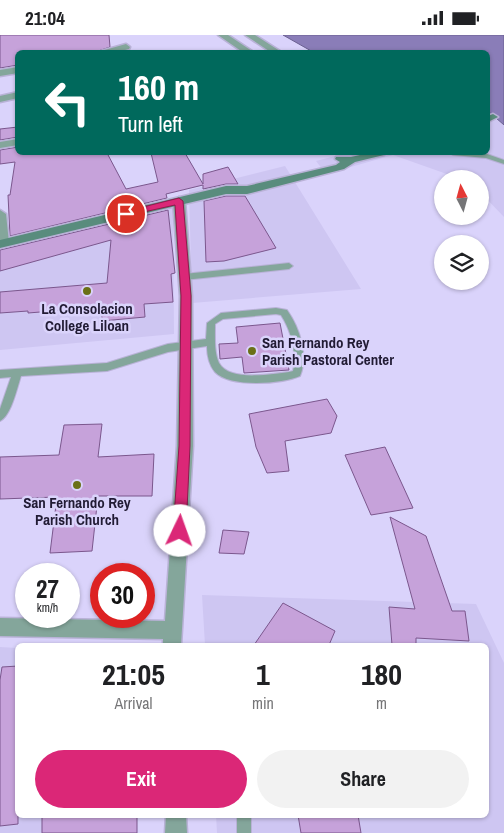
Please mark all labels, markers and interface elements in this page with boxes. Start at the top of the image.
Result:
text: 21:04 [25,5,65,31]
text: 160 m [118,64,199,111]
icon: left [35,70,100,135]
text: Turn left [118,109,183,139]
north arrow [434,170,489,225]
map controls [434,170,489,290]
pin [105,193,147,235]
icon: arrive [112,200,140,228]
button: layers [434,235,489,290]
marker: La Consolacion College Liloan [81,285,93,297]
place label: La Consolacion College Liloan [41,298,133,336]
place label: San Fernando Rey Parish Pastoral Center [262,332,394,370]
marker: San Fernando Rey Parish Pastoral Center [246,345,258,357]
marker: San Fernando Rey Parish Church [71,479,83,491]
place label: San Fernando Rey Parish Church [23,492,131,530]
position arrow [153,504,205,556]
speed limit sign: 30 [90,563,155,628]
text: 27 [36,572,59,606]
text: km/h [37,600,58,616]
text: 21:05 [102,654,165,694]
text: 1 [256,654,270,694]
text: 180 [361,654,402,694]
text: Arrival [115,692,152,714]
text: min [252,692,274,714]
text: m [376,692,387,714]
button: Exit [35,750,247,808]
button: Share [257,750,469,808]

